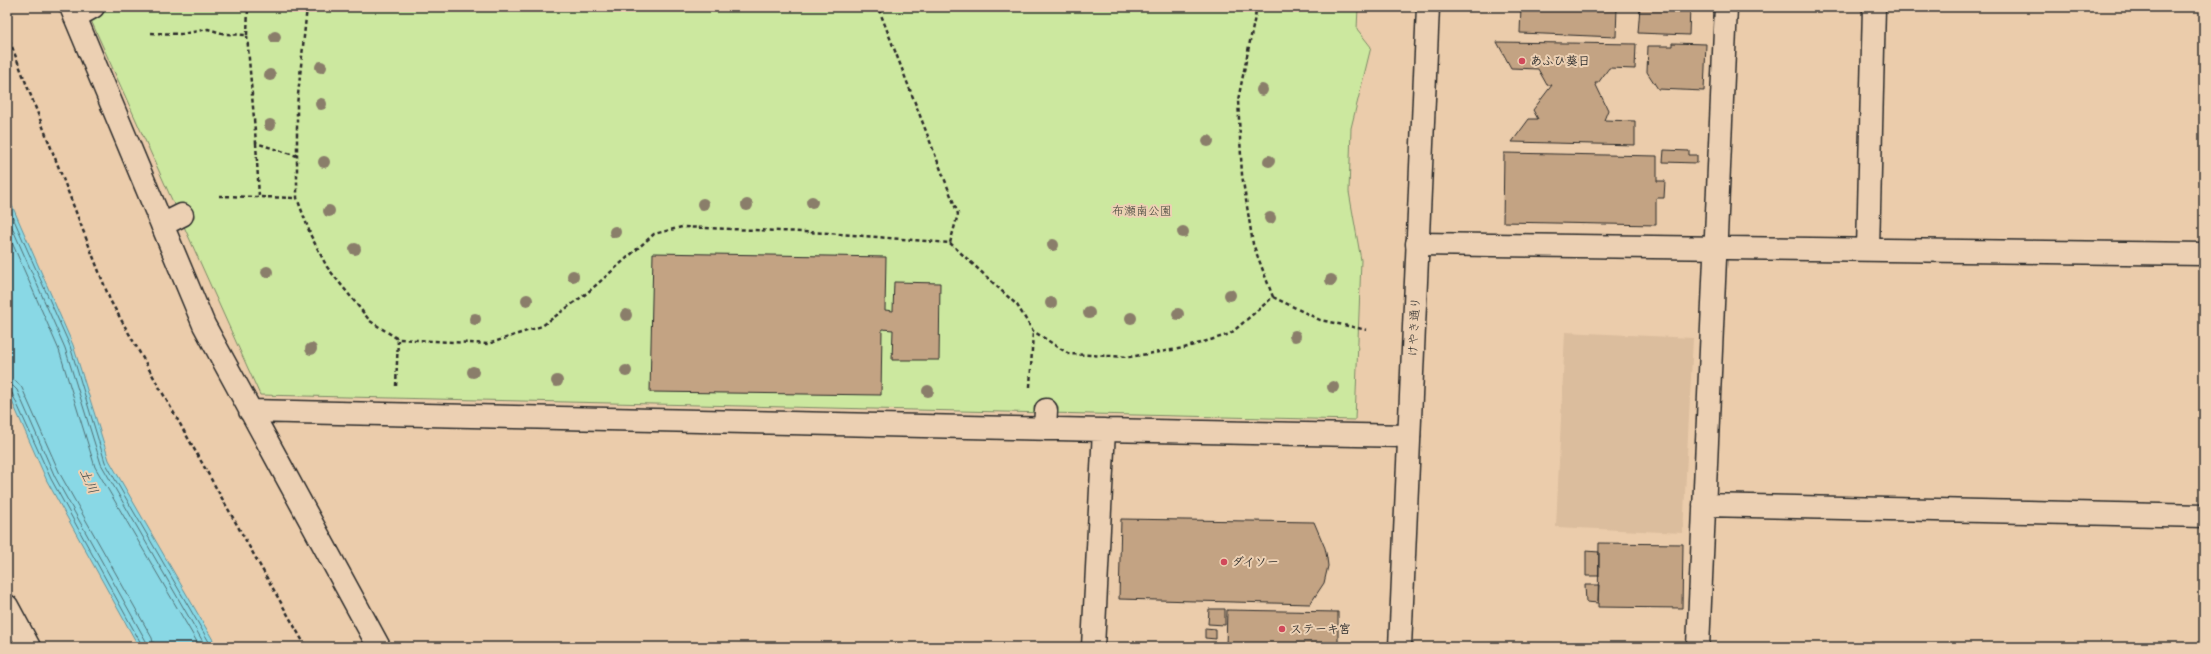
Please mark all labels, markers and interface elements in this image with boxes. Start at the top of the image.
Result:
place label: あふひ葵日 [1530,53,1590,69]
marker: あふひ葵日 [1517,56,1527,66]
park label: 布瀬南公園 [1112,203,1172,219]
street label: けやき通り [1404,297,1424,357]
water label: 土川 [76,466,102,496]
place label: ダイソー [1232,554,1279,570]
marker: ダイソー [1219,557,1229,567]
place label: ステーキ宮 [1290,621,1351,637]
marker: ステーキ宮 [1277,624,1287,634]

